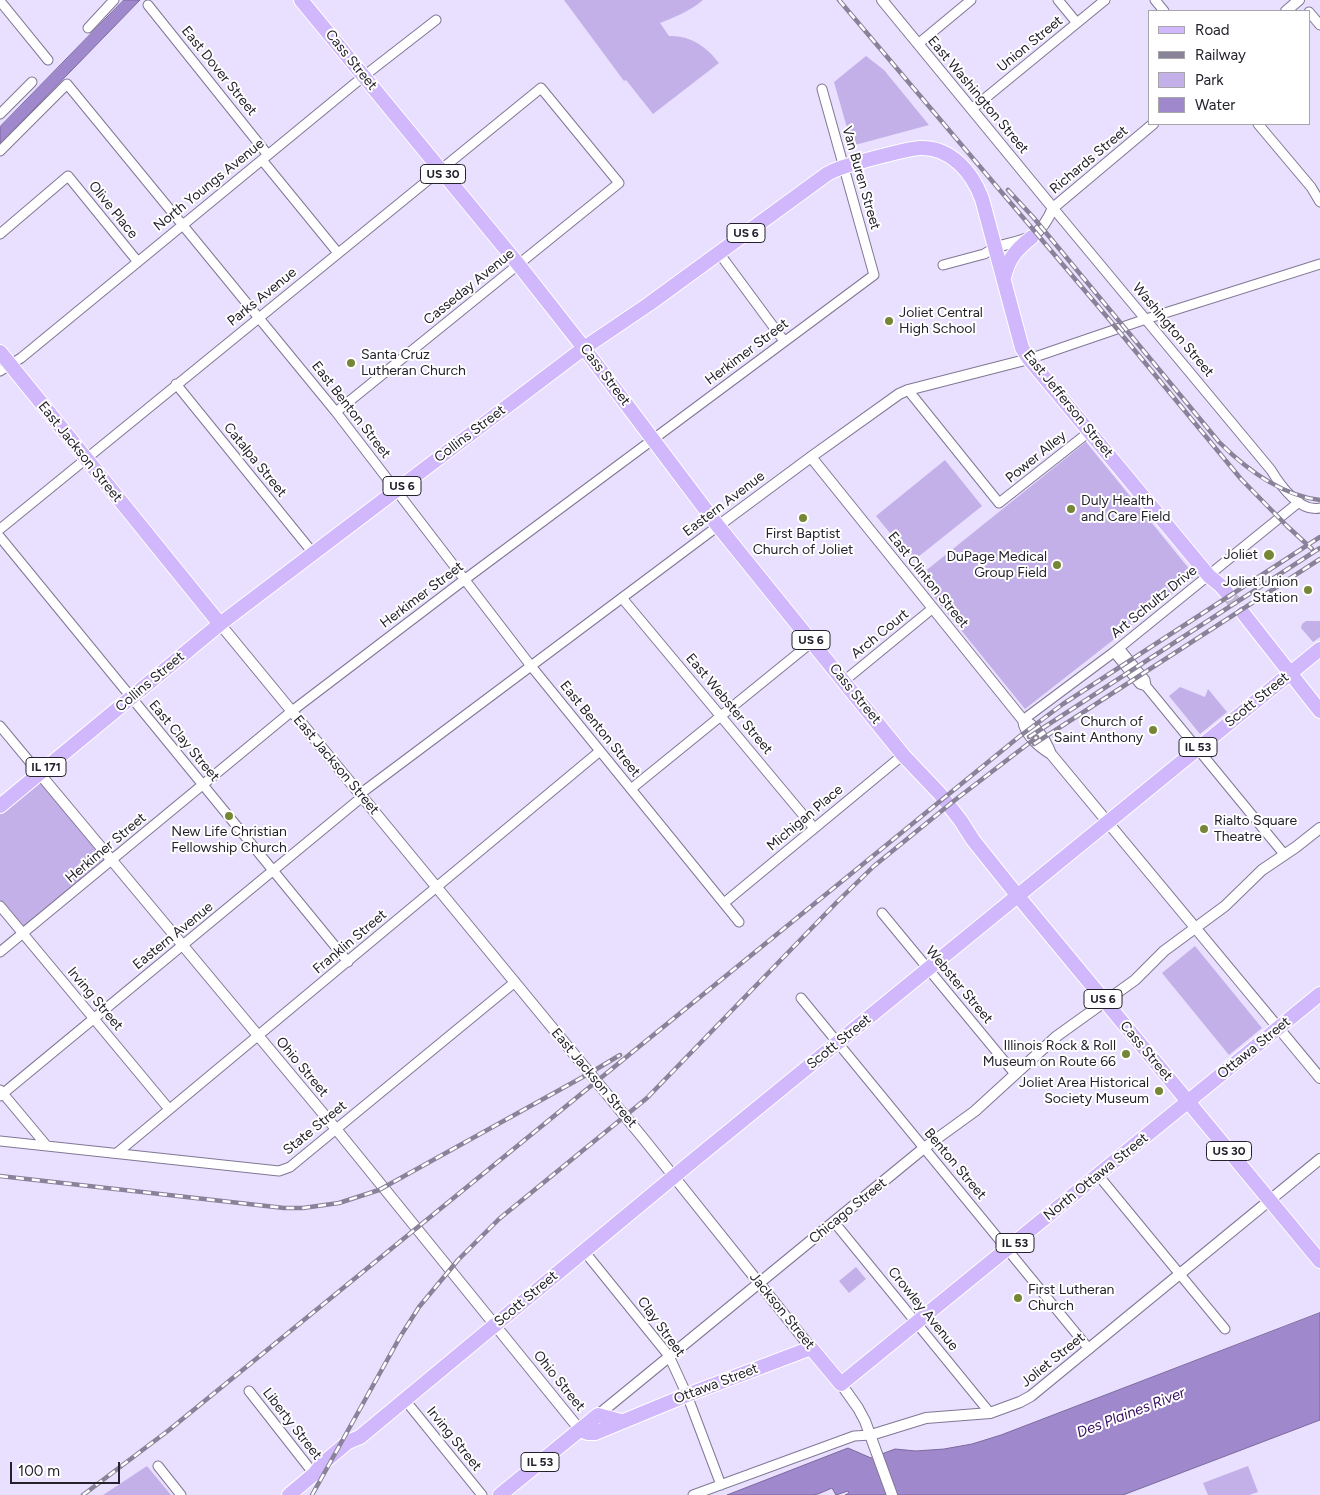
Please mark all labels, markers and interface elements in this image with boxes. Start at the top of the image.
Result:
legend [1148,10,1310,125]
street label: Union Street [994,12,1066,76]
text: Road [1195,21,1230,39]
street label: East Dover Street [178,23,260,119]
street label: Cass Street [322,26,380,94]
street label: East Washington Street [924,33,1032,157]
text: Railway [1195,46,1246,64]
text: Park [1195,71,1224,89]
text: Water [1195,96,1235,114]
street label: Richards Street [1047,123,1131,197]
street label: Van Buren Street [838,124,884,232]
street label: North Youngs Avenue [150,135,268,235]
road number: US 30 [420,164,466,183]
street label: Olive Place [85,178,141,242]
road number: US 6 [727,224,765,242]
street label: Casseday Avenue [420,245,518,329]
street label: Parks Avenue [224,264,300,330]
street label: Washington Street [1129,280,1217,380]
place label: Joliet Central High School [899,305,983,338]
street label: Herkimer Street [702,315,792,389]
marker: Joliet Central High School [883,315,895,327]
street label: Cass Street [576,341,634,409]
place label: Santa Cruz Lutheran Church [361,347,466,380]
street label: East Jefferson Street [1020,347,1116,461]
marker: Santa Cruz Lutheran Church [345,357,357,369]
street label: East Benton Street [308,358,394,462]
street label: East Jackson Street [34,398,126,506]
street label: Collins Street [431,402,509,466]
street label: Catalpa Street [220,419,290,501]
street label: Power Alley [1002,428,1070,486]
street label: Eastern Avenue [680,468,768,540]
road number: US 6 [383,476,421,496]
place label: Duly Health and Care Field [1081,493,1170,526]
marker: Duly Health and Care Field [1065,503,1077,515]
marker: First Baptist Church of Joliet [797,512,809,524]
place label: First Baptist Church of Joliet [753,526,853,558]
street label: East Clinton Street [884,529,972,631]
place label: Joliet [1223,547,1258,563]
marker: Joliet [1262,548,1276,562]
place label: DuPage Medical Group Field [946,549,1047,582]
street label: Herkimer Street [377,558,467,632]
marker: DuPage Medical Group Field [1051,559,1063,571]
street label: Art Schultz Drive [1108,562,1200,642]
place label: Joliet Union Station [1223,574,1298,606]
marker: Joliet Union Station [1302,584,1314,596]
street label: Arch Court [848,606,912,662]
road number: US 6 [792,630,830,650]
street label: Collins Street [112,648,188,716]
street label: East Webster Street [682,650,776,758]
street label: Cass Street [826,660,884,728]
street label: Scott Street [1222,669,1292,731]
street label: East Benton Street [556,678,644,780]
street label: East Clay Street [145,697,223,785]
street label: East Jackson Street [290,712,382,818]
place label: Church of Saint Anthony [1054,714,1143,746]
marker: Church of Saint Anthony [1147,724,1159,736]
road number: IL 53 [1179,738,1217,756]
road number: IL 171 [26,758,66,776]
street label: Michigan Place [764,781,846,855]
street label: Herkimer Street [62,809,150,887]
marker: New Life Christian Fellowship Church [223,810,235,822]
place label: Rialto Square Theatre [1214,813,1297,846]
marker: Rialto Square Theatre [1198,823,1210,835]
place label: New Life Christian Fellowship Church [171,824,287,856]
street label: Eastern Avenue [130,899,216,973]
street label: Franklin Street [310,906,390,978]
street label: Webster Street [922,943,996,1027]
street label: Irving Street [64,964,126,1034]
road number: US 6 [1084,990,1122,1009]
street label: Scott Street [804,1011,874,1073]
street label: Ottawa Street [1214,1013,1294,1083]
street label: Cass Street [1116,1018,1176,1084]
street label: East Jackson Street [548,1025,640,1131]
street label: Ohio Street [272,1034,332,1100]
place label: Illinois Rock & Roll Museum on Route 66 [983,1038,1116,1070]
marker: Illinois Rock & Roll Museum on Route 66 [1120,1048,1132,1060]
place label: Joliet Area Historical Society Museum [1019,1075,1149,1108]
marker: Joliet Area Historical Society Museum [1153,1085,1165,1097]
street label: State Street [280,1097,350,1159]
street label: Benton Street [920,1125,990,1203]
street label: North Ottawa Street [1040,1130,1152,1224]
road number: US 30 [1206,1142,1252,1160]
street label: Chicago Street [806,1175,890,1247]
road number: IL 53 [996,1234,1034,1252]
street label: Crowley Avenue [884,1264,962,1354]
street label: Scott Street [491,1268,561,1330]
street label: Jackson Street [746,1269,818,1353]
place label: First Lutheran Church [1028,1282,1114,1314]
marker: First Lutheran Church [1012,1292,1024,1304]
street label: Clay Street [634,1294,688,1360]
street label: Joliet Street [1018,1329,1088,1391]
street label: Ohio Street [530,1347,588,1415]
street label: Ottawa Street [671,1360,761,1408]
water label: Des Plaines River [1074,1384,1188,1442]
street label: Liberty Street [259,1385,325,1463]
street label: Irving Street [423,1404,485,1474]
scale bar [12,1452,122,1484]
road number: IL 53 [521,1452,559,1471]
text: 100 m [18,1462,60,1480]

